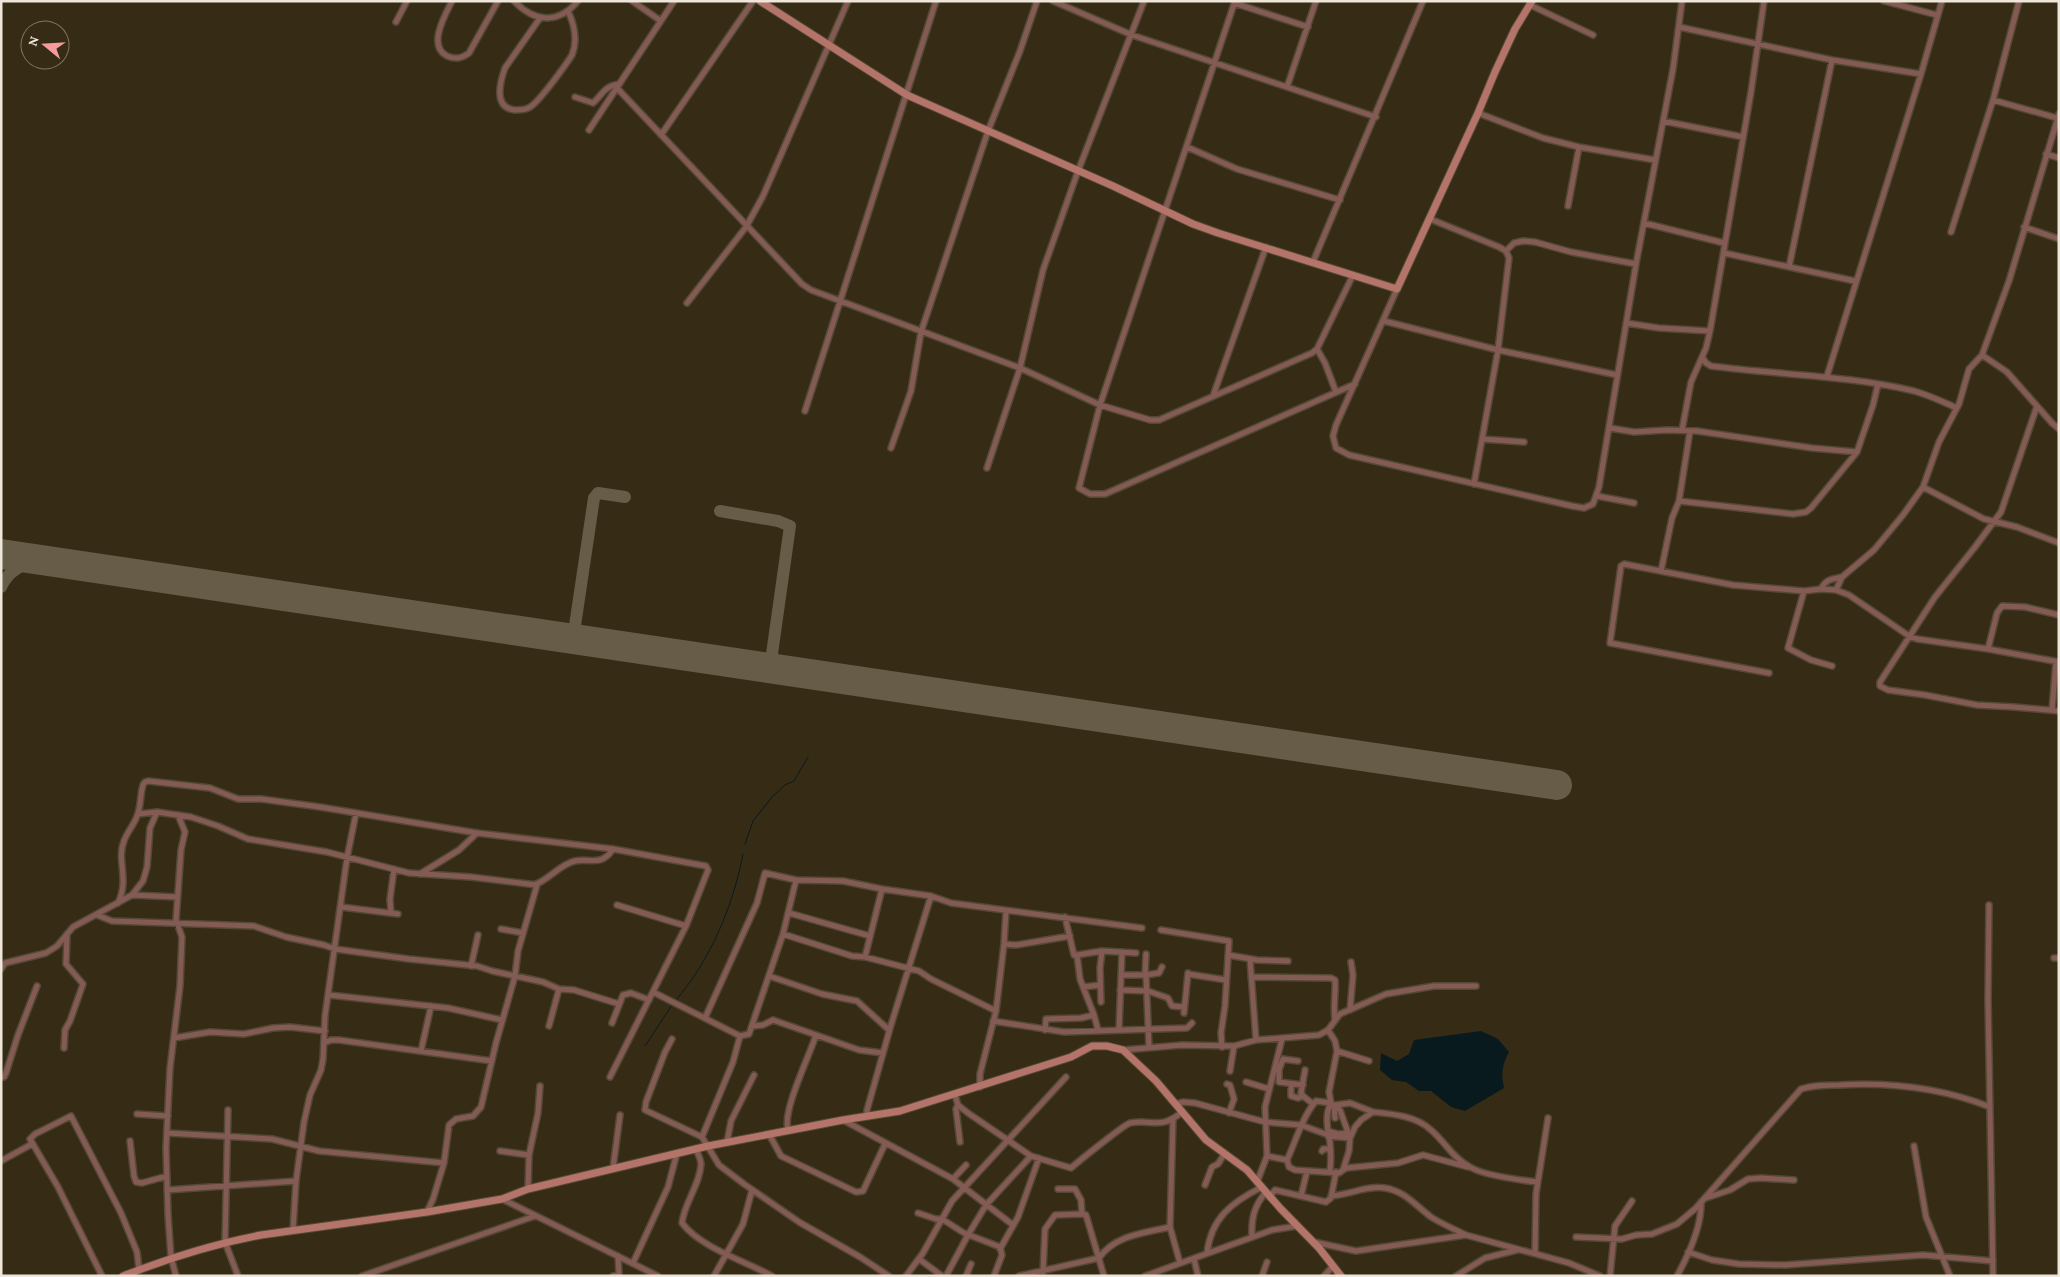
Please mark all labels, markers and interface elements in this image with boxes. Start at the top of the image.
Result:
north arrow [20,20,70,70]
text: N [24,34,42,48]

